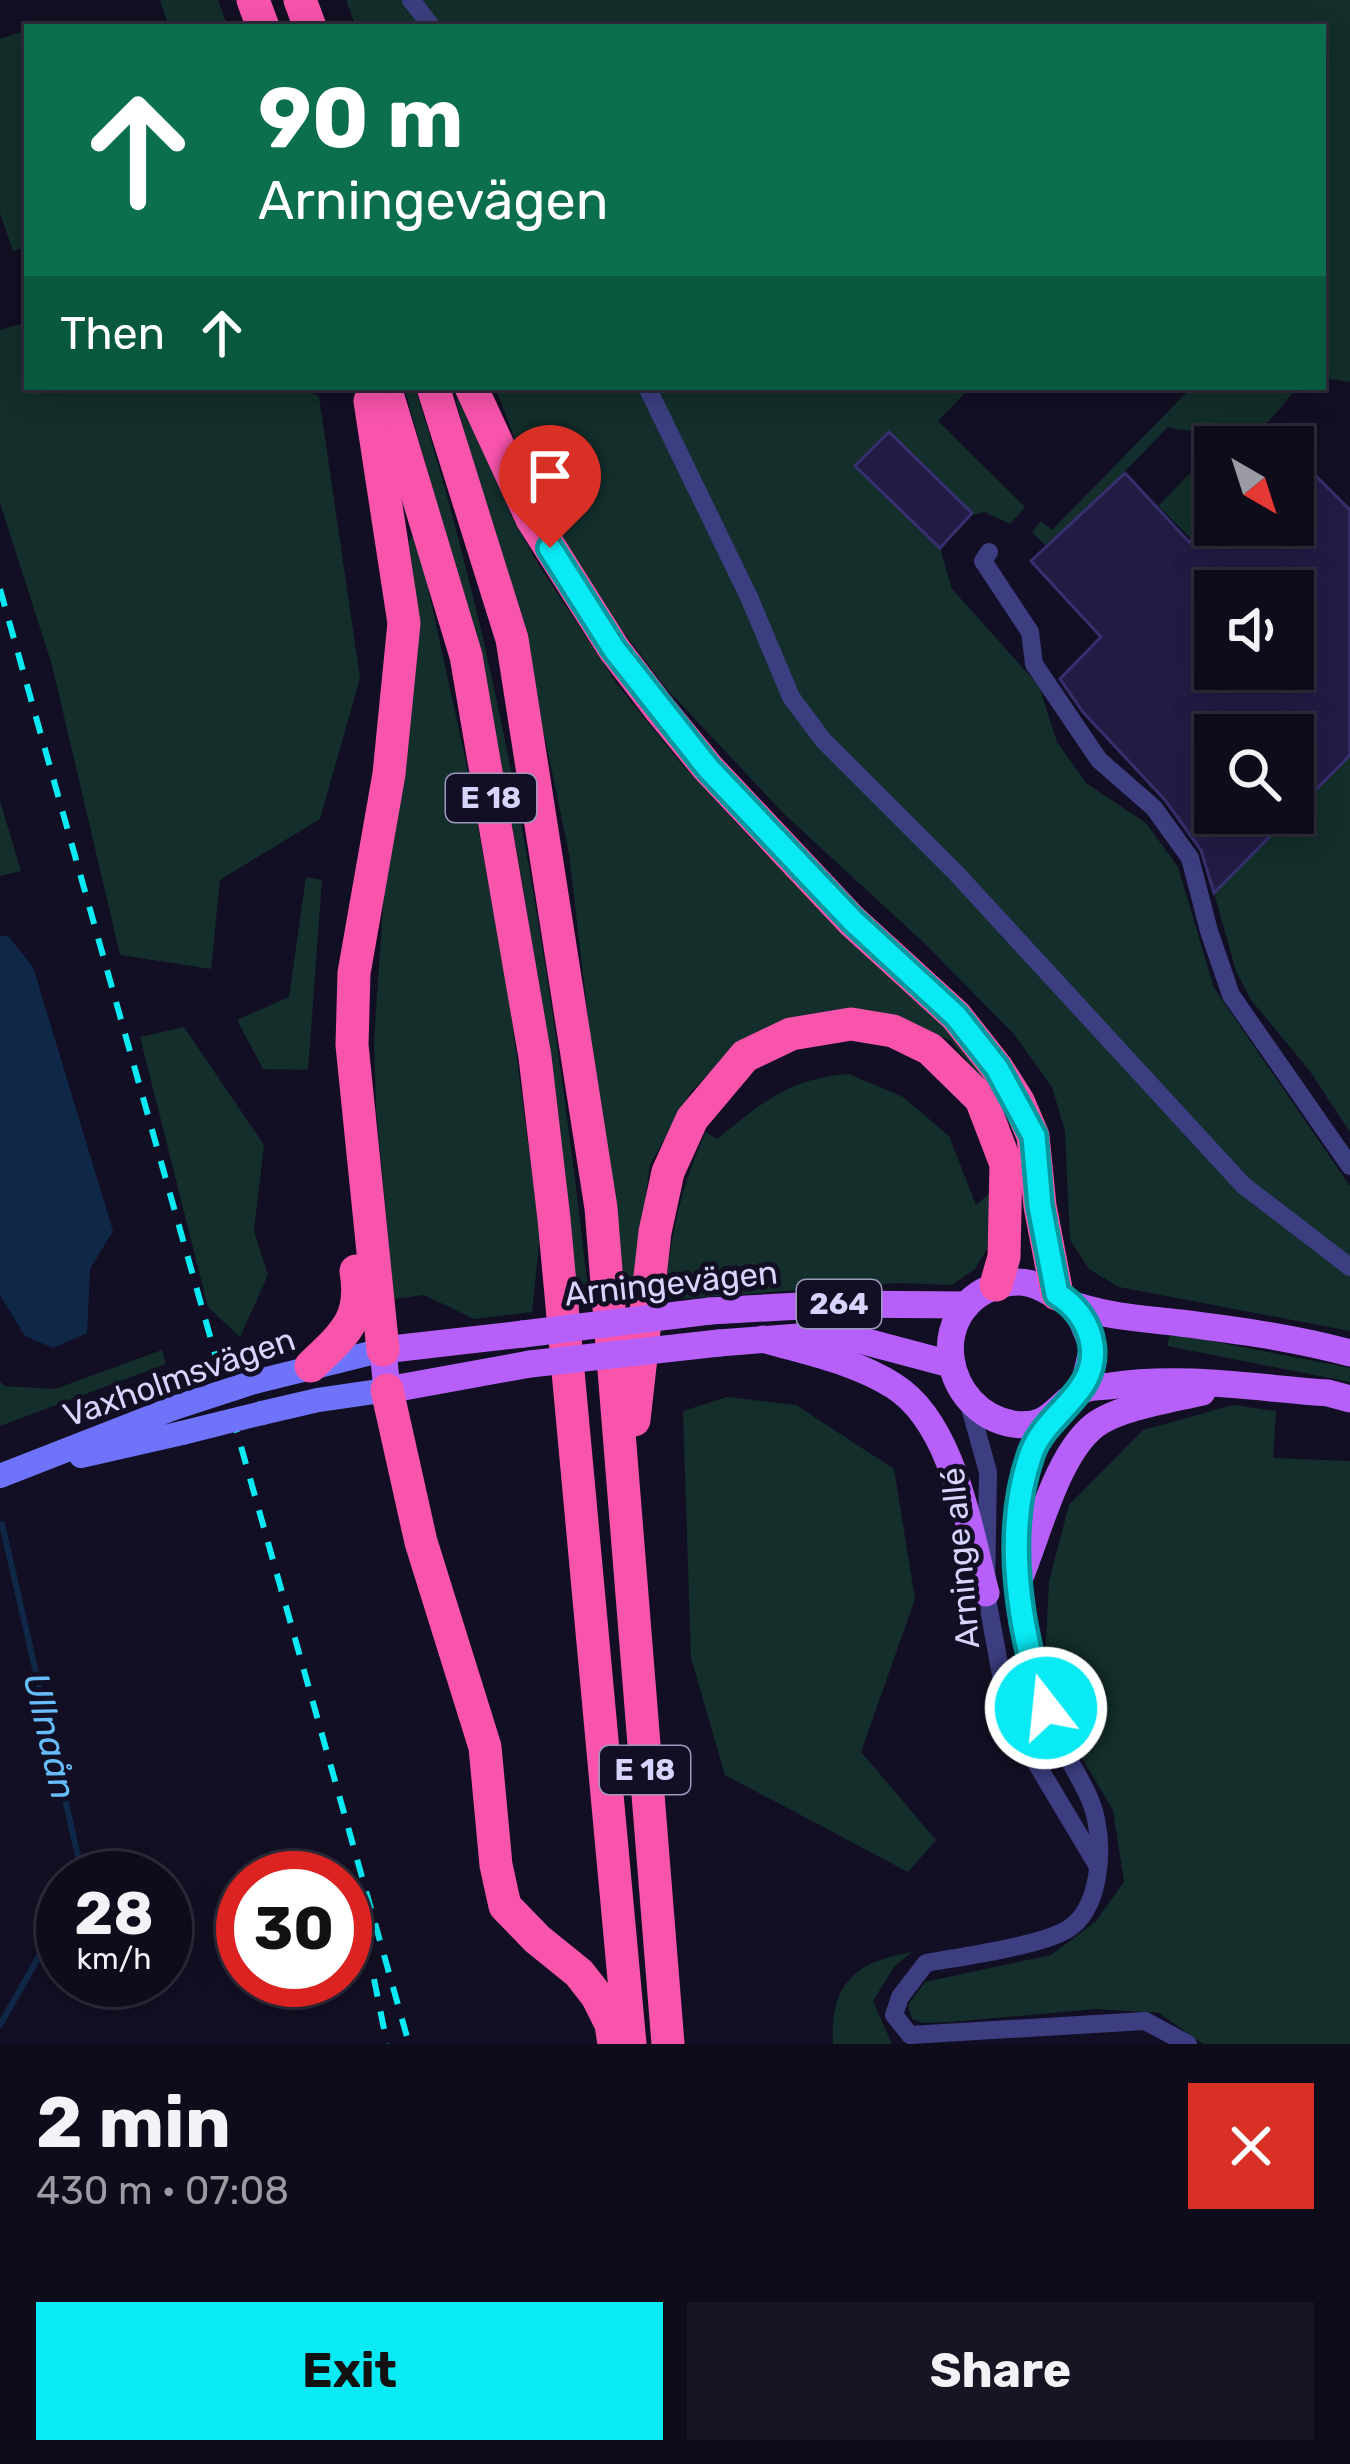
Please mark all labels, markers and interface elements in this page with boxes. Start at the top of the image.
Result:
text: 90 m [258,68,464,168]
icon: ahead [60,72,216,228]
text: Arningevägen [258,169,609,233]
icon: ahead [189,300,255,366]
text: Then [60,307,165,360]
pin [499,425,601,548]
north arrow [1194,426,1314,546]
map controls [1194,426,1314,834]
icon: arrive [517,443,583,509]
button: sound [1194,570,1314,690]
button: search [1194,714,1314,834]
road number: E 18 [446,774,536,822]
street label: Arningevägen [562,1252,780,1314]
road number: 264 [797,1280,881,1328]
street label: Vaxholmsvägen [58,1319,300,1435]
street label: Arninge allé [933,1466,987,1650]
position arrow [983,1645,1109,1771]
water label: Ullnaån [15,1668,85,1804]
road number: E 18 [600,1746,690,1794]
speed limit sign: 30 [216,1851,372,2007]
text: 28 [74,1878,154,1949]
text: km/h [77,1941,151,1977]
text: 2 min [36,2080,231,2165]
button: close [1188,2083,1314,2209]
text: 430 m · 07:08 [36,2168,289,2214]
button: Exit [36,2302,663,2440]
button: Share [687,2302,1314,2440]

